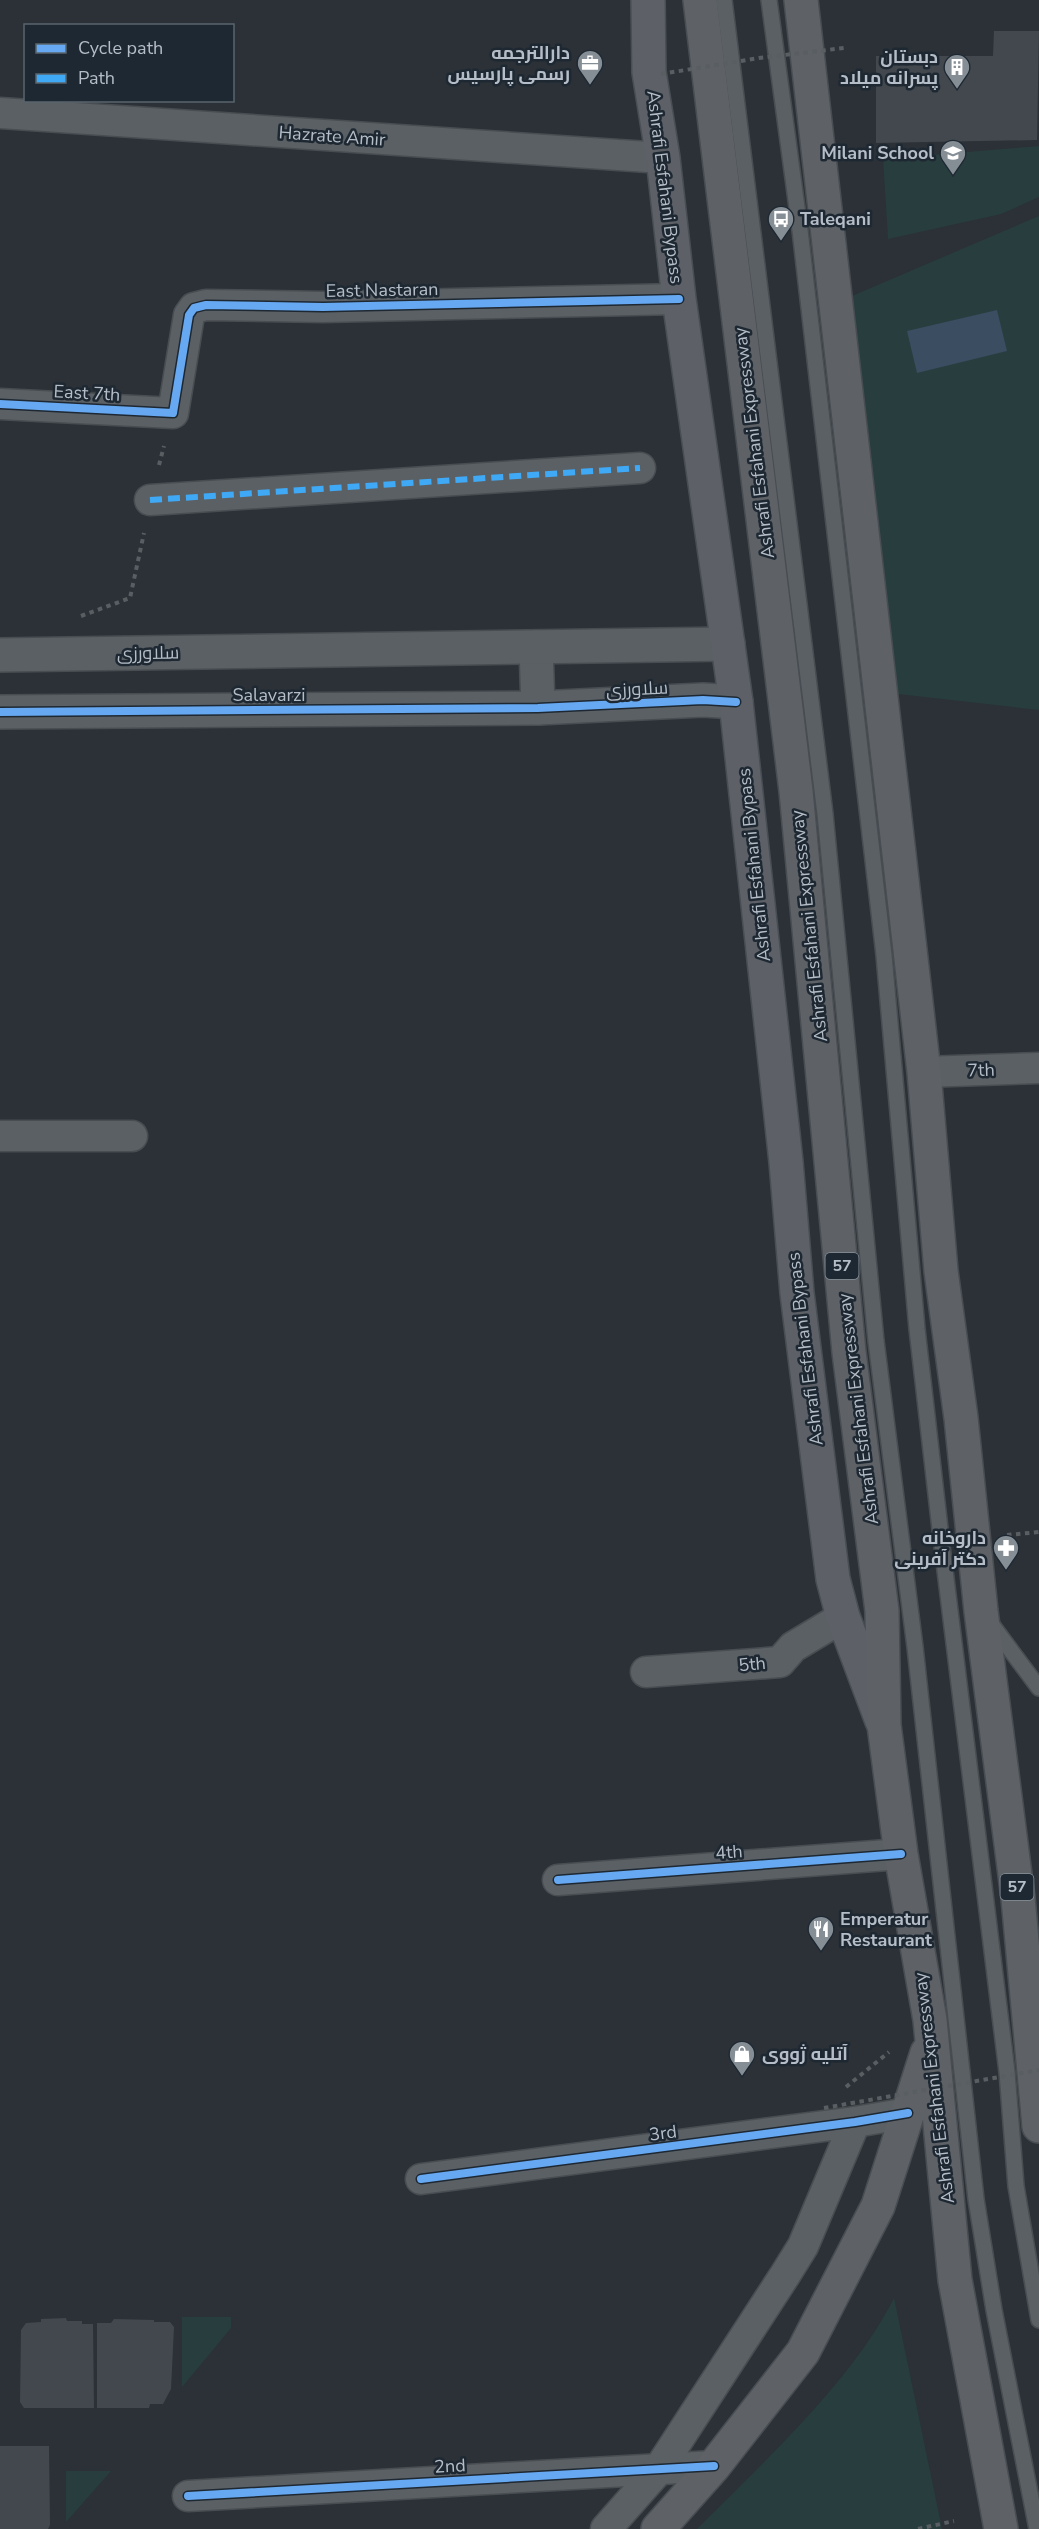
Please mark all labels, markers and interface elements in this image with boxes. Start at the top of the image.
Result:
legend [24,24,234,102]
text: Cycle path [78,36,163,60]
place label: دارالترجمه رسمی پارسیس [447,41,570,86]
place label: دبستان پسرانه میلاد [840,45,938,90]
office icon: دارالترجمه رسمی پارسیس [575,48,605,86]
building icon: دبستان پسرانه میلاد [942,52,972,90]
text: Path [78,66,115,90]
street label: Ashrafi Esfahani Bypass [641,89,689,285]
street label: Hazrate Amir [278,120,387,152]
school or university icon: Milani School [938,138,968,176]
place label: Milani School [821,141,934,165]
bus stop icon: Taleqani [766,204,796,242]
place label: Taleqani [800,207,871,231]
street label: East Nastaran [325,277,439,303]
street label: Ashrafi Esfahani Expressway [728,325,780,560]
street label: East 7th [53,379,121,407]
street label: سلاورزی [117,640,179,666]
street label: سلاورزی [605,675,669,703]
street label: Salavarzi [232,683,306,707]
street label: Ashrafi Esfahani Bypass [732,767,776,963]
street label: Ashrafi Esfahani Expressway [785,808,833,1043]
street label: 7th [967,1058,995,1082]
street label: Ashrafi Esfahani Bypass [781,1251,829,1447]
road number: 57 [826,1253,858,1279]
street label: Ashrafi Esfahani Expressway [832,1291,884,1526]
place label: داروخانه دکتر آفرینی [894,1526,986,1571]
pharmacy icon: داروخانه دکتر آفرینی [991,1533,1021,1571]
street label: 5th [737,1651,767,1677]
street label: 4th [715,1839,743,1865]
road number: 57 [1000,1874,1034,1900]
place label: Emperatur Restaurant [840,1907,932,1952]
restaurant icon: Emperatur Restaurant [806,1914,836,1952]
street label: Ashrafi Esfahani Expressway [908,1970,960,2205]
shop icon: آتلیه ژووی [727,2039,757,2077]
place label: آتلیه ژووی [762,2042,848,2066]
street label: 3rd [648,2119,678,2147]
street label: 2nd [434,2453,466,2479]

